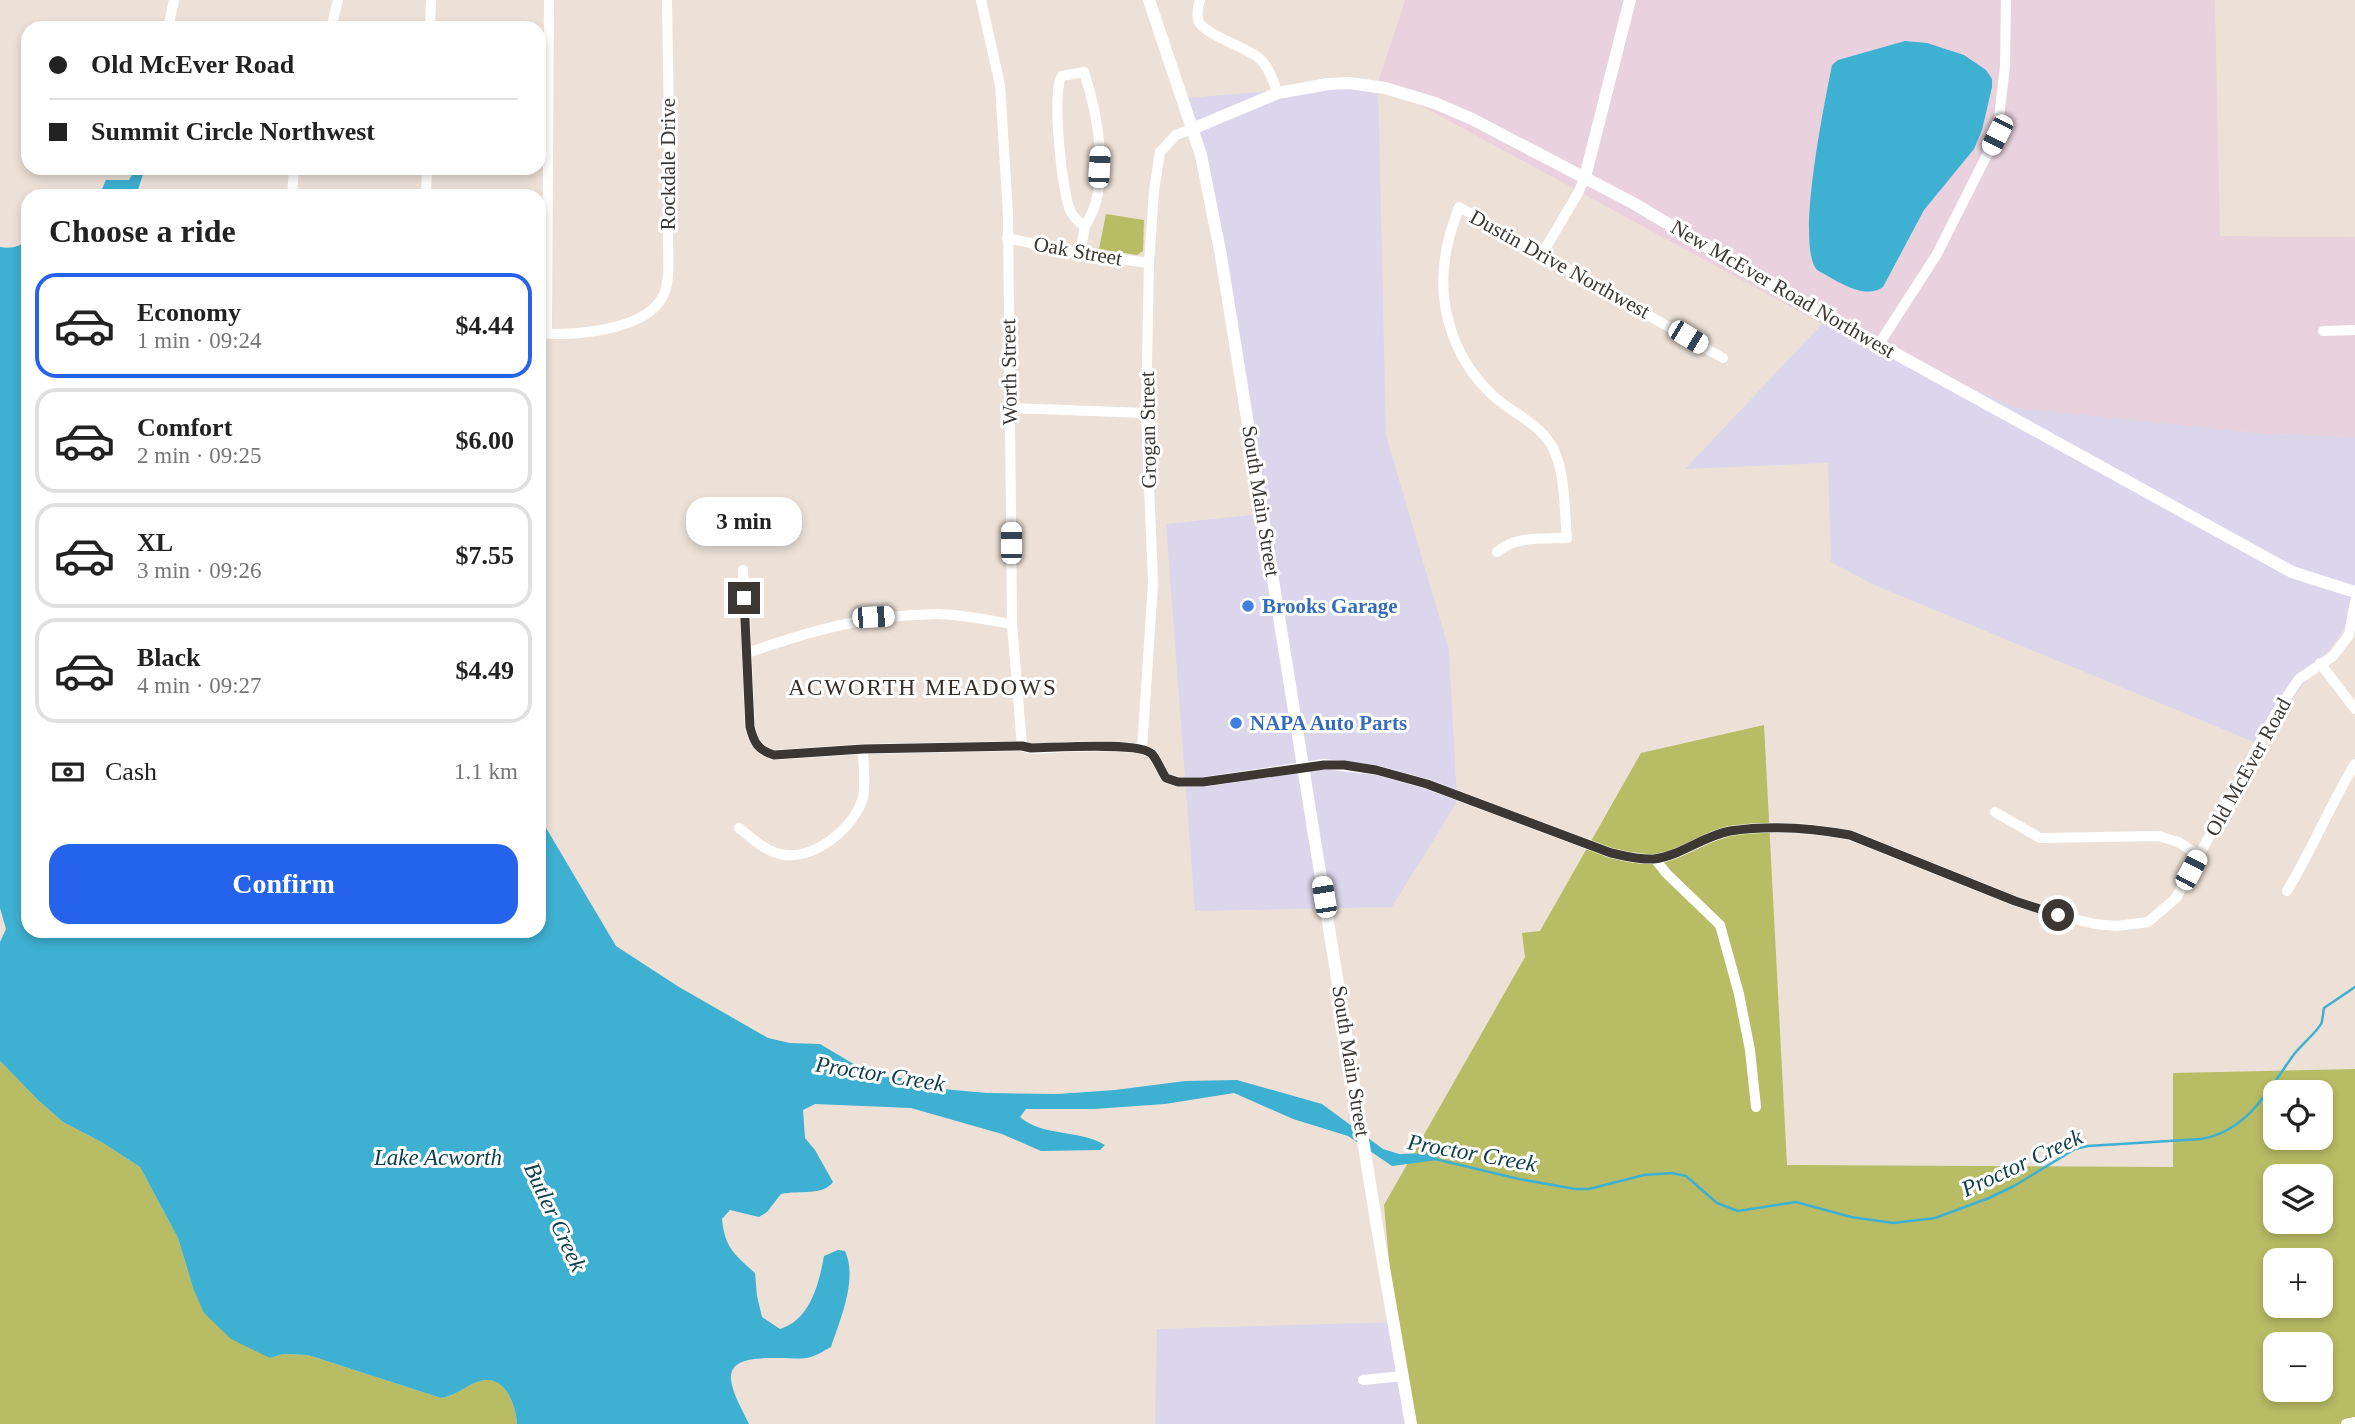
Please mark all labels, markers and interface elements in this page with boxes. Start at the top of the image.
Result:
text: Old McEver Road [91,50,294,79]
street label: Rockdale Drive [656,98,680,230]
car [1979,112,2016,158]
text: Summit Circle Northwest [91,117,375,146]
car [1088,145,1111,189]
street label: Dustin Drive Northwest [1466,205,1654,323]
text: Choose a ride [49,213,236,249]
street label: New McEver Road Northwest [1667,215,1899,363]
street label: Oak Street [1032,231,1124,271]
icon: car [53,294,116,357]
text: Economy [137,298,241,327]
text: $4.44 [456,311,514,340]
car [1665,317,1712,357]
street label: Worth Street [996,319,1022,425]
text: 1 min · 09:24 [137,328,262,353]
street label: Grogan Street [1135,371,1161,489]
icon: car [53,409,116,472]
text: Comfort [137,413,232,442]
street label: South Main Street [1237,424,1285,579]
text: $6.00 [456,426,514,455]
text: 2 min · 09:25 [137,443,262,468]
callout: 3 min [686,496,802,546]
text: 3 min [716,509,772,534]
car [1001,522,1022,564]
icon: car [53,524,116,587]
text: XL [137,528,173,557]
text: $7.55 [456,541,514,570]
text: 3 min · 09:26 [137,558,262,583]
route end [728,582,760,614]
place label: Brooks Garage [1262,594,1398,618]
marker: Brooks Garage [1240,598,1256,614]
car [852,605,895,629]
icon: car [53,639,116,702]
text: Black [137,643,201,672]
text: $4.49 [456,656,514,685]
text: 4 min · 09:27 [137,673,262,698]
district label: ACWORTH MEADOWS [788,675,1058,700]
street label: Old McEver Road [2200,693,2296,840]
place label: NAPA Auto Parts [1250,711,1407,735]
marker: NAPA Auto Parts [1228,715,1244,731]
icon: cash [49,753,87,791]
text: Cash [105,757,157,786]
text: 1.1 km [454,759,518,784]
button: Confirm [49,844,518,924]
car [2172,847,2211,893]
car [1311,875,1338,919]
route start [2042,899,2074,931]
street label: South Main Street [1327,984,1375,1139]
water label: Proctor Creek [813,1051,947,1097]
map controls [2263,1080,2333,1402]
button: locate [2263,1080,2333,1150]
water label: Proctor Creek [1957,1124,2087,1202]
water label: Proctor Creek [1405,1129,1539,1177]
water label: Lake Acworth [373,1145,502,1170]
water label: Butler Creek [519,1159,591,1276]
button: layers [2263,1164,2333,1234]
button: + [2263,1248,2333,1318]
button: − [2263,1332,2333,1402]

